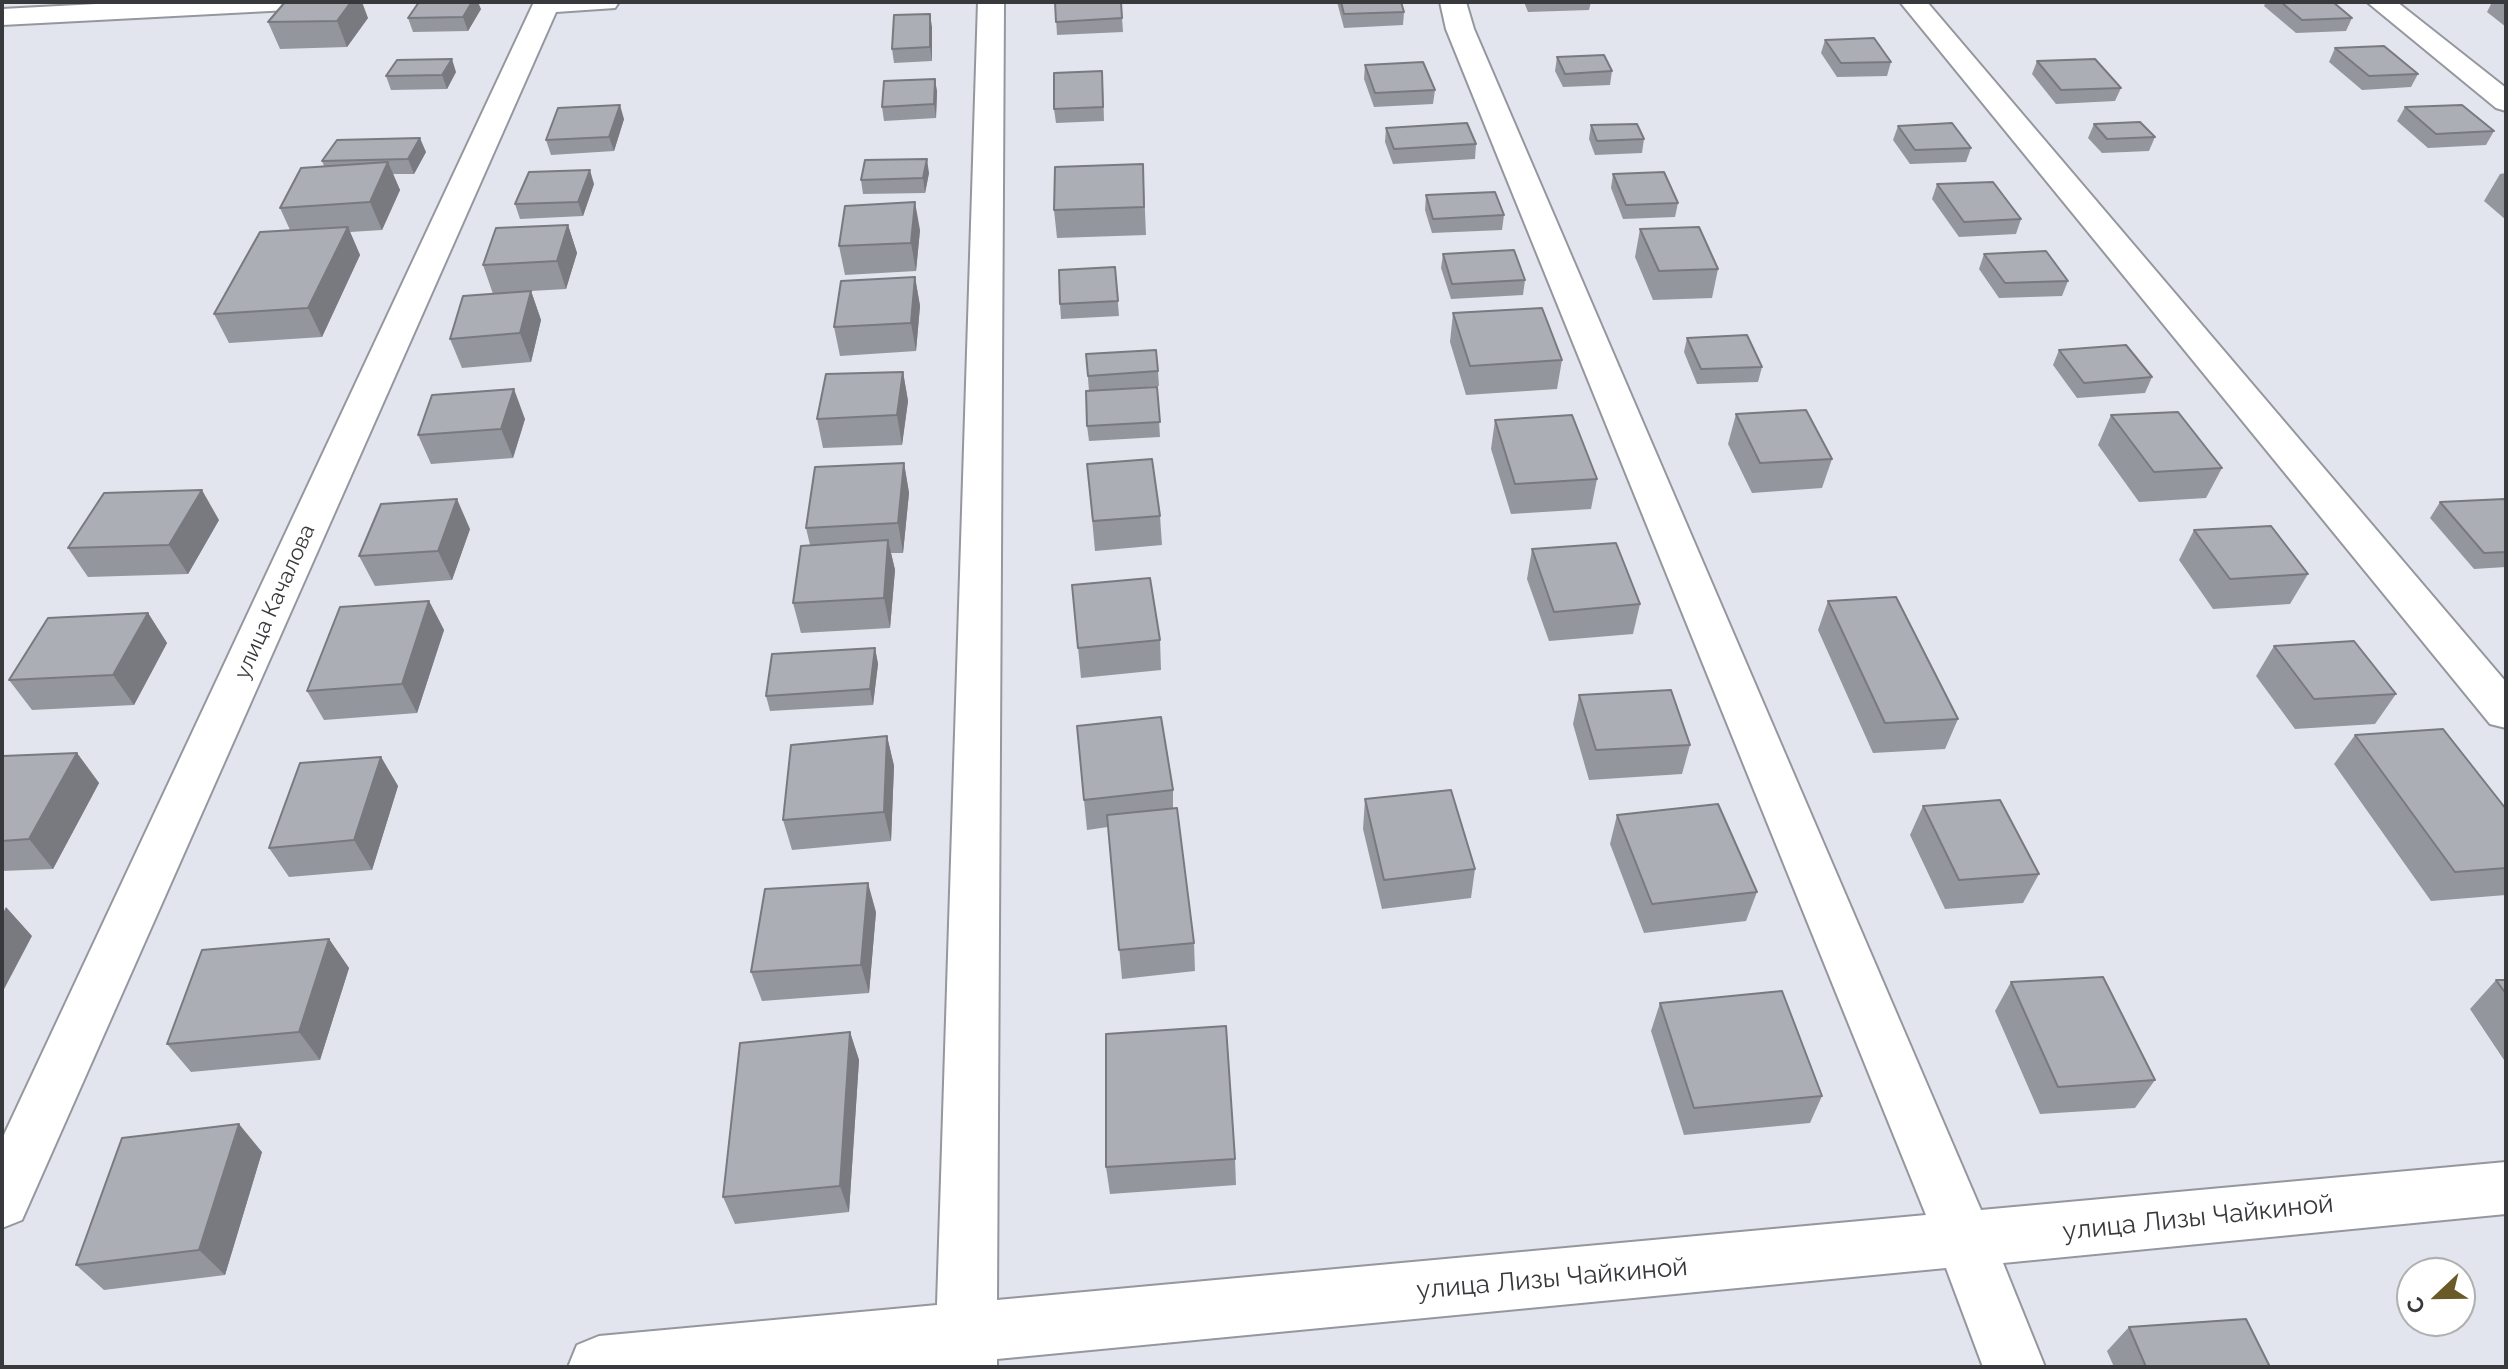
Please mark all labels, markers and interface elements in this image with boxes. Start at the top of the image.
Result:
street label: улица Качалова [229,521,321,683]
street label: улица Лизы Чайкиной [2061,1188,2335,1248]
street label: улица Лизы Чайкиной [1415,1252,1689,1306]
north arrow [2396,1257,2476,1337]
text: С [2401,1293,2430,1317]

